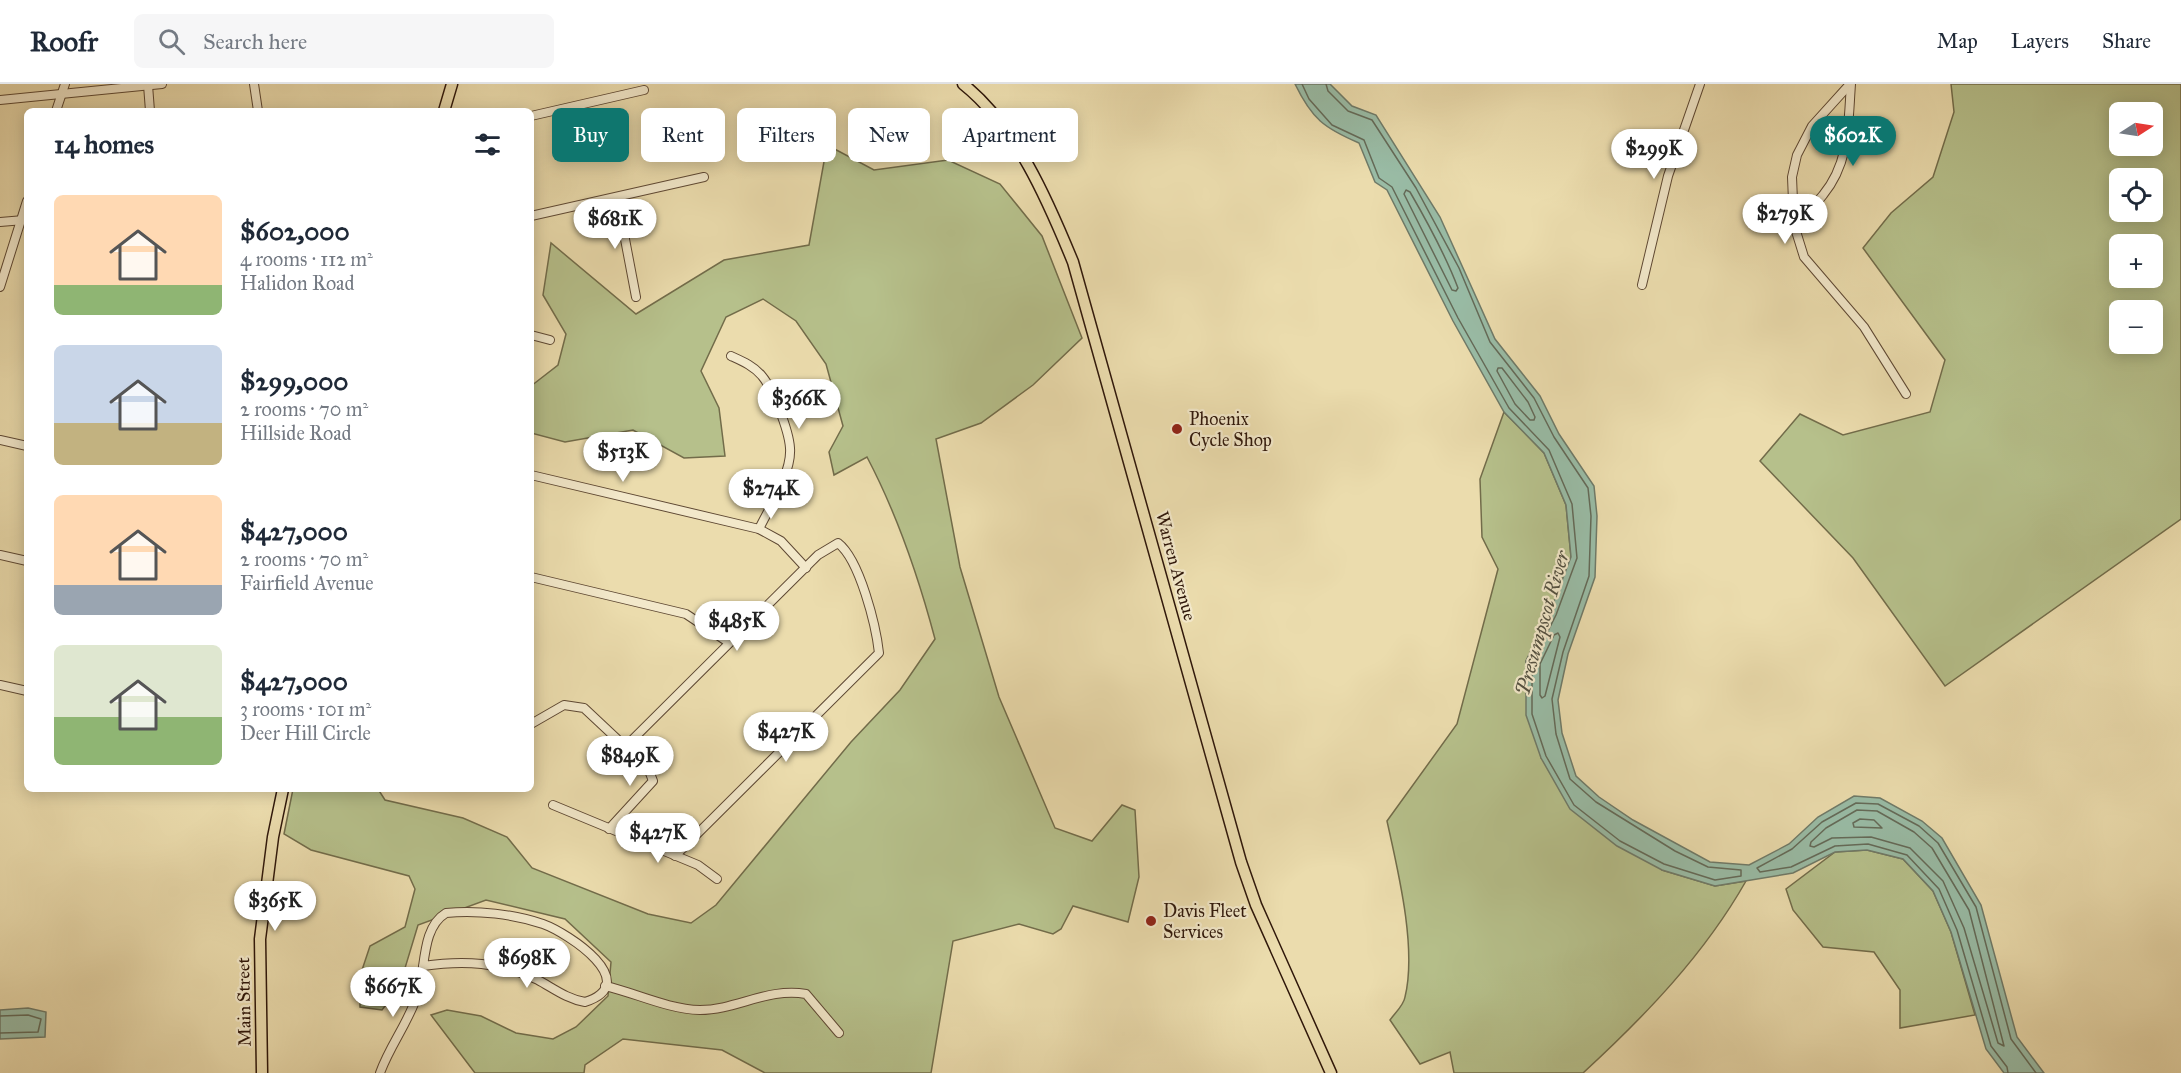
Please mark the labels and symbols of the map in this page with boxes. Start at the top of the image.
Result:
north arrow [2109,102,2163,156]
pin: $602K [1811,116,1895,167]
pin: $299K [1612,129,1696,180]
pin: $279K [1743,194,1827,245]
pin: $681K [573,199,657,250]
pin: $366K [757,379,841,430]
place label: Phoenix Cycle Shop [1189,408,1272,451]
marker: Phoenix Cycle Shop [1170,422,1184,436]
pin: $513K [581,432,665,483]
pin: $274K [729,469,813,520]
street label: Warren Avenue [1151,509,1201,623]
water label: Presumpscot River [1510,546,1575,698]
pin: $485K [695,601,779,652]
pin: $427K [744,712,828,763]
pin: $849K [588,736,672,787]
pin: $427K [616,813,700,864]
pin: $365K [233,881,317,932]
place label: Davis Fleet Services [1163,900,1247,943]
marker: Davis Fleet Services [1144,914,1158,928]
pin: $698K [485,938,569,989]
street label: Main Street [232,956,256,1047]
pin: $667K [351,967,435,1018]

